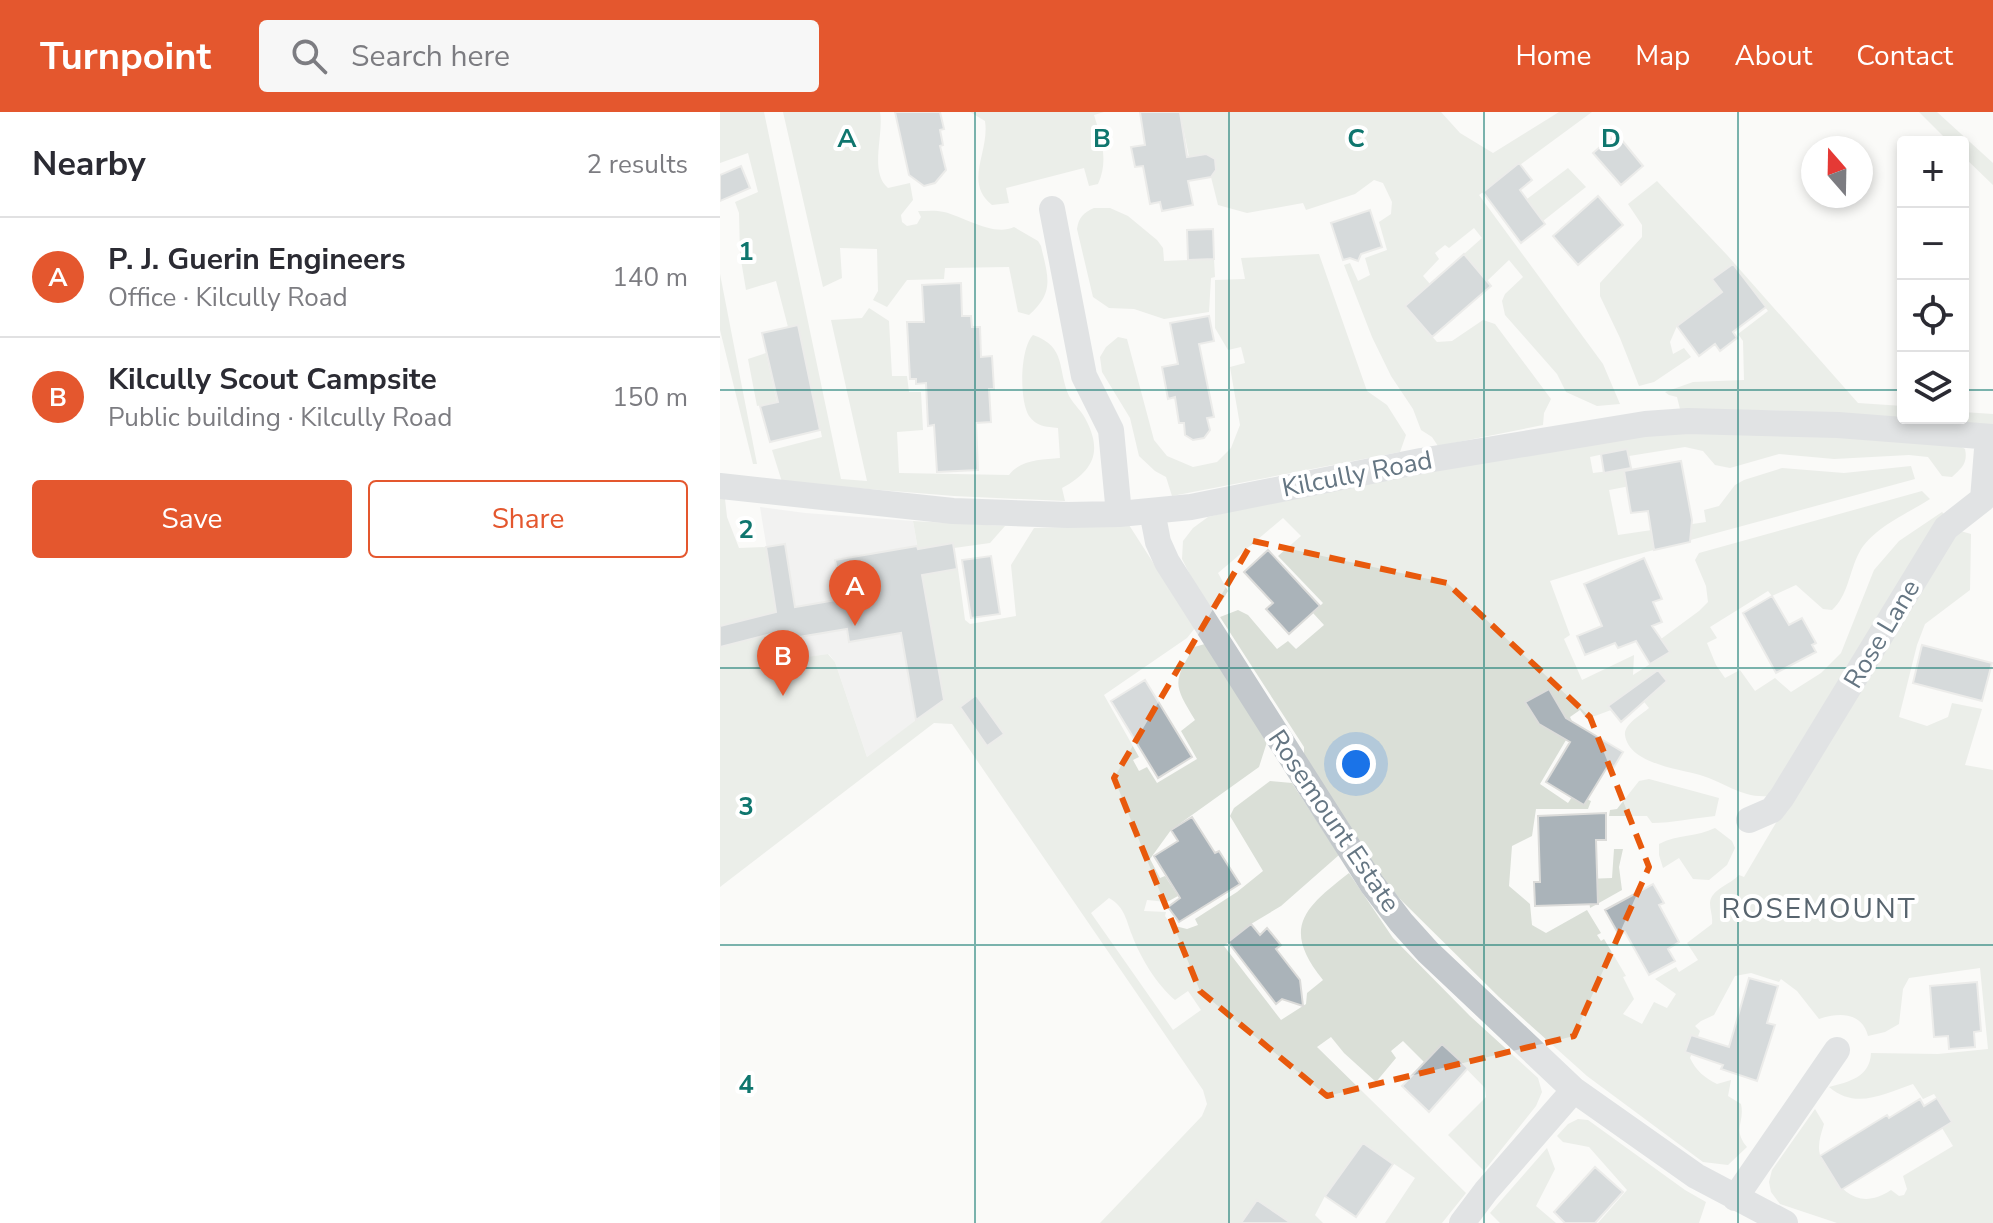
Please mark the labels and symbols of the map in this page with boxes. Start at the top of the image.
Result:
text: A [837,121,857,156]
text: B [1093,121,1111,156]
text: C [1347,121,1365,156]
text: D [1601,121,1621,156]
north arrow [1801,136,1873,208]
text: 1 [738,234,754,269]
street label: Kilcully Road [1279,442,1435,506]
text: 2 [738,512,754,547]
pin: A [829,560,881,626]
street label: Rose Lane [1836,573,1928,695]
pin: B [757,630,809,696]
street label: Rosemount Estate [1260,723,1408,919]
your location [1336,744,1376,784]
text: 3 [738,789,754,824]
district label: ROSEMOUNT [1722,890,1917,928]
text: 4 [738,1067,754,1102]

